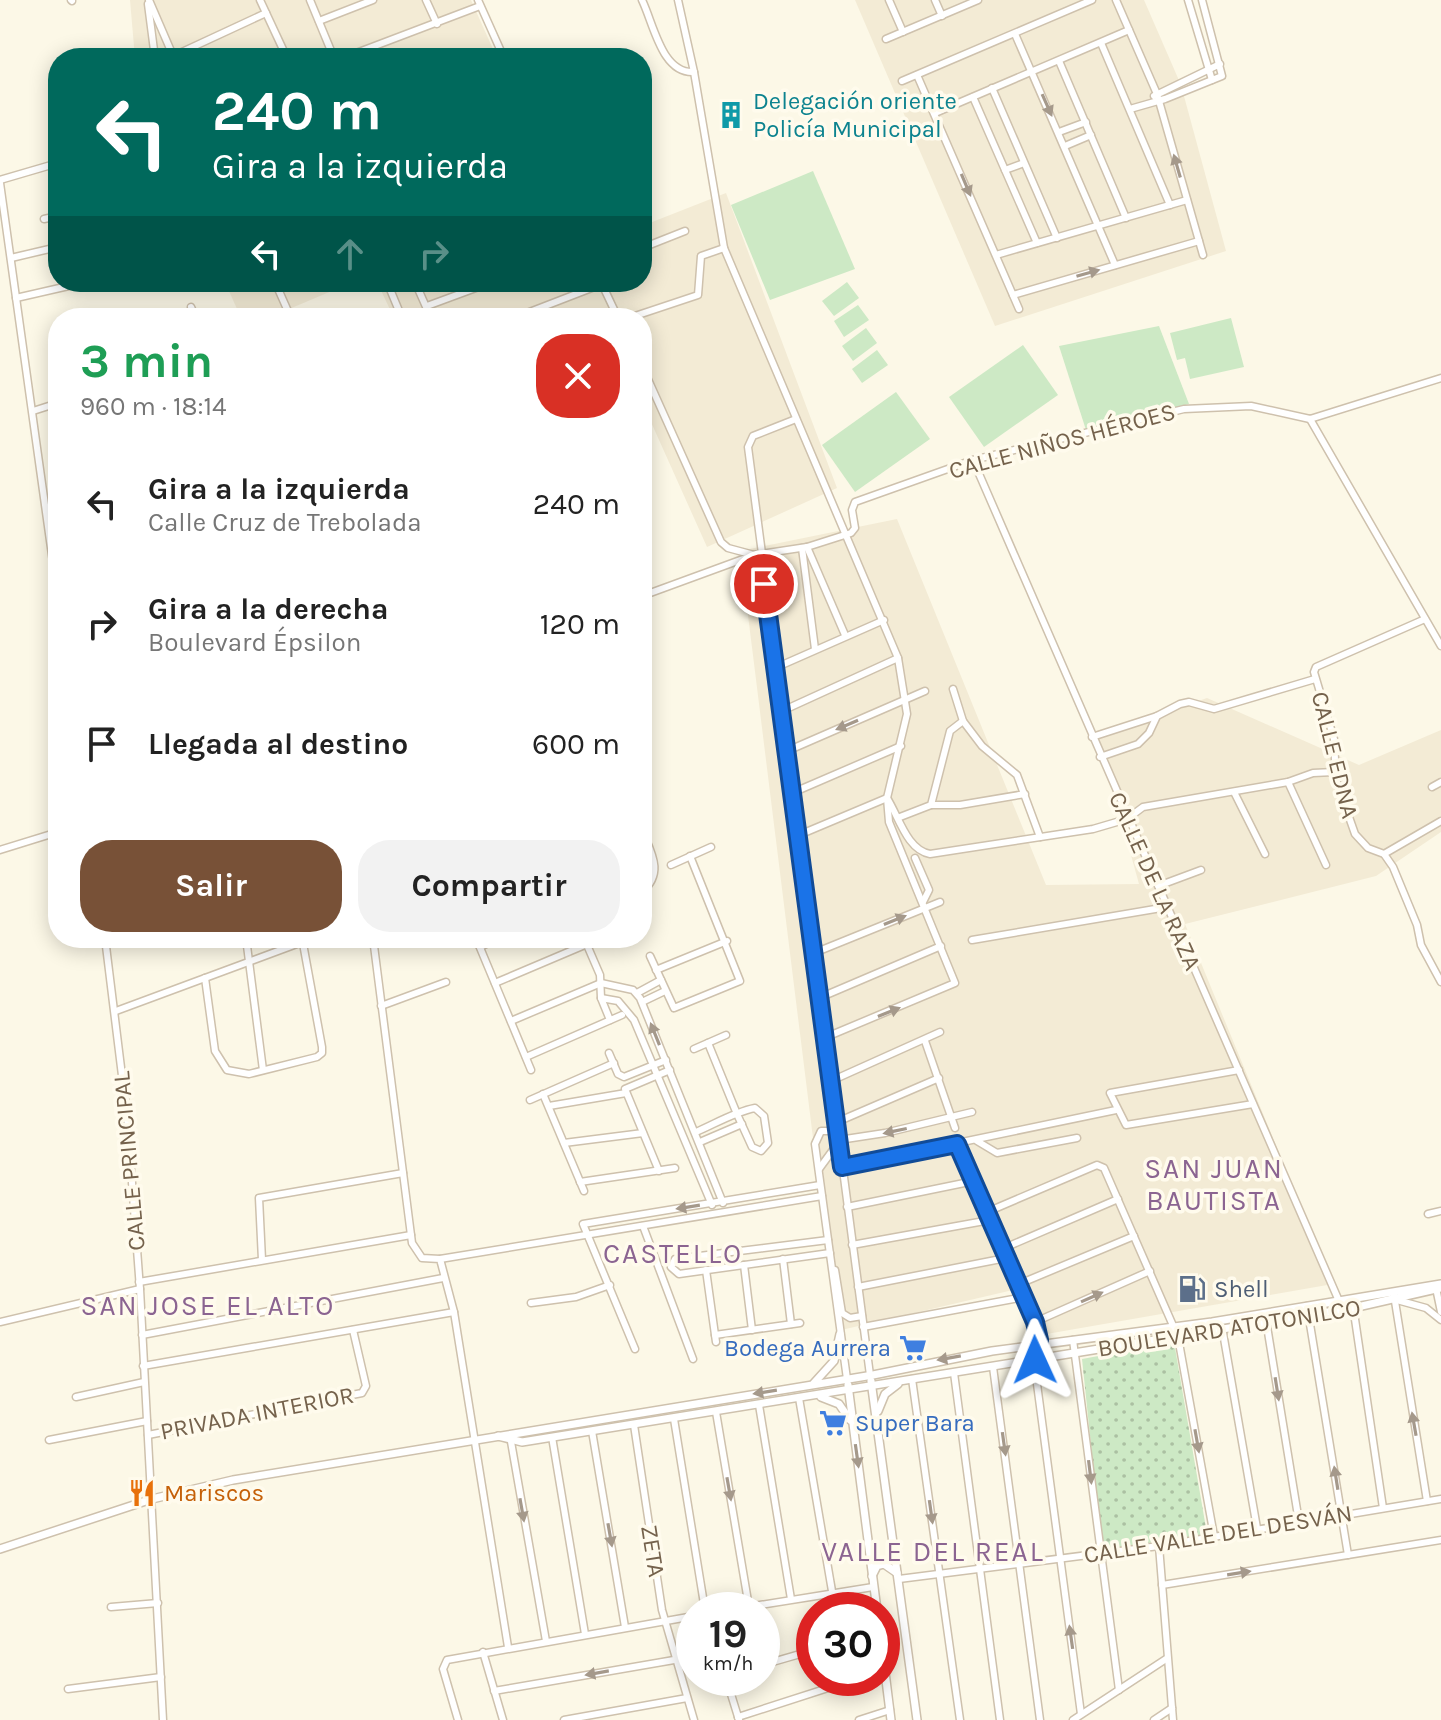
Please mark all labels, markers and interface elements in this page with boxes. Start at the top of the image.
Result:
text: 240 m [212,78,382,143]
icon: left [80,80,184,184]
place label: Delegación oriente Policía Municipal [753,87,957,143]
one-way arrow [1040,93,1054,117]
building icon: Delegación oriente Policía Municipal [716,100,746,130]
text: Gira a la izquierda [212,145,508,187]
one-way arrow [1170,153,1183,177]
one-way arrow [959,173,972,196]
icon: left [244,232,288,276]
icon: ahead [328,232,372,276]
icon: right [412,232,456,276]
one-way arrow [1077,266,1101,279]
text: 3 min [80,333,213,389]
button: close [536,334,620,418]
text: 960 m · 18:14 [80,391,227,422]
street label: CALLE NIÑOS HÉROES [946,396,1178,485]
text: Gira a la izquierda [148,471,410,507]
icon: left [80,482,124,526]
text: 240 m [533,486,620,522]
text: Calle Cruz de Trebolada [148,507,422,538]
pin [730,550,798,618]
icon: arrive [742,562,786,606]
text: Gira a la derecha [148,591,389,627]
icon: right [80,602,124,646]
text: 120 m [540,606,620,642]
text: Boulevard Épsilon [148,627,362,658]
street label: CALLE EDNA [1306,689,1364,821]
one-way arrow [835,718,859,731]
icon: arrive [80,722,124,766]
text: Llegada al destino [148,726,408,762]
text: 600 m [532,726,620,762]
street label: CALLE DE LA RAZA [1103,787,1207,975]
button: Salir [80,840,342,932]
button: Compartir [358,840,620,932]
one-way arrow [883,914,907,927]
one-way arrow [877,1005,901,1018]
one-way arrow [648,1022,661,1046]
street label: CALLE PRINCIPAL [107,1069,151,1252]
one-way arrow [882,1125,907,1138]
district label: SAN JUAN BAUTISTA [1144,1152,1284,1217]
one-way arrow [675,1201,700,1214]
district label: CASTELLO [603,1237,743,1270]
fuel station icon: Shell [1177,1274,1207,1304]
place label: Shell [1214,1275,1269,1303]
district label: SAN JOSE EL ALTO [81,1289,335,1322]
one-way arrow [1080,1290,1104,1303]
street label: BOULEVARD ATOTONILCO [1095,1293,1363,1363]
position arrow [993,1318,1077,1402]
supermarket icon: Bodega Aurrera [898,1333,928,1363]
place label: Bodega Aurrera [724,1334,891,1362]
one-way arrow [936,1353,961,1365]
one-way arrow [1272,1377,1284,1402]
street label: PRIVADA INTERIOR [158,1380,356,1446]
one-way arrow [752,1386,777,1398]
supermarket icon: Super Bara [818,1408,848,1438]
place label: Super Bara [855,1409,975,1437]
one-way arrow [1408,1411,1420,1436]
one-way arrow [1191,1429,1203,1454]
one-way arrow [998,1432,1011,1457]
one-way arrow [851,1444,864,1469]
one-way arrow [1084,1460,1097,1485]
one-way arrow [1329,1465,1342,1490]
one-way arrow [723,1477,736,1502]
restaurant icon: Mariscos [127,1478,157,1508]
place label: Mariscos [164,1479,264,1507]
one-way arrow [517,1498,529,1523]
street label: CALLE VALLE DEL DESVÁN [1082,1498,1354,1569]
one-way arrow [925,1500,938,1525]
one-way arrow [604,1523,616,1548]
street label: ZETA [635,1523,671,1579]
district label: VALLE DEL REAL [821,1535,1045,1568]
one-way arrow [1227,1566,1252,1579]
speed limit sign: 30 [796,1592,900,1696]
text: 19 [709,1610,747,1657]
one-way arrow [1064,1624,1077,1649]
text: km/h [703,1652,753,1675]
one-way arrow [585,1668,610,1680]

